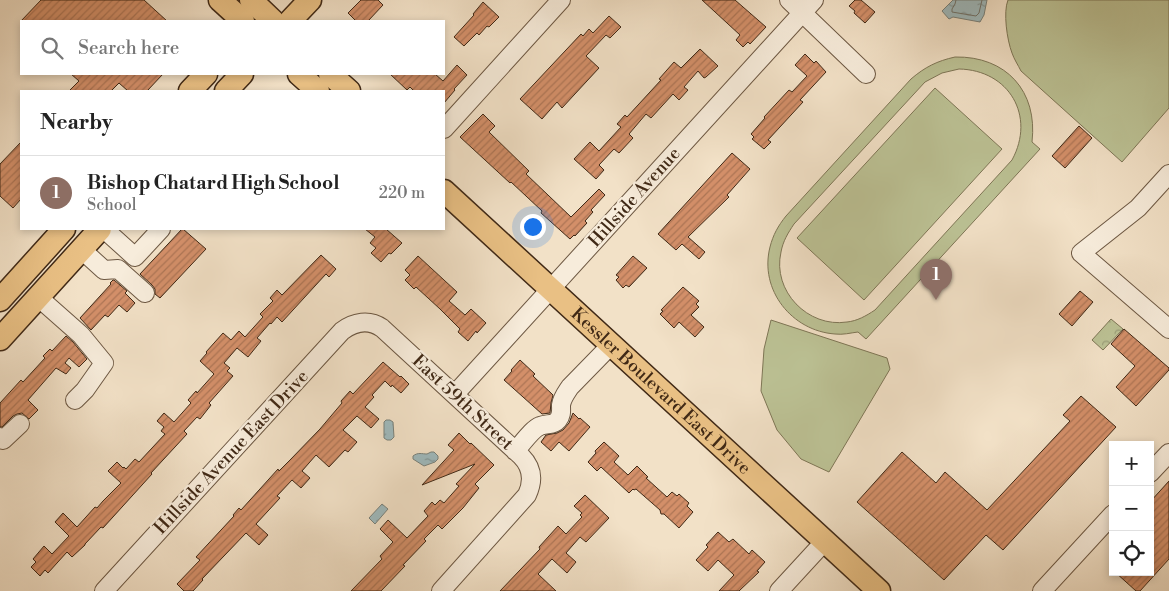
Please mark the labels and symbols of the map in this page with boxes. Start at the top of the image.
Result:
street label: Hillside Avenue [583,142,685,252]
your location [520,214,546,240]
pin: 1 [920,259,952,300]
street label: Kessler Boulevard East Drive [566,303,756,480]
street label: East 59th Street [407,349,519,456]
street label: Hillside Avenue East Drive [149,365,314,539]

